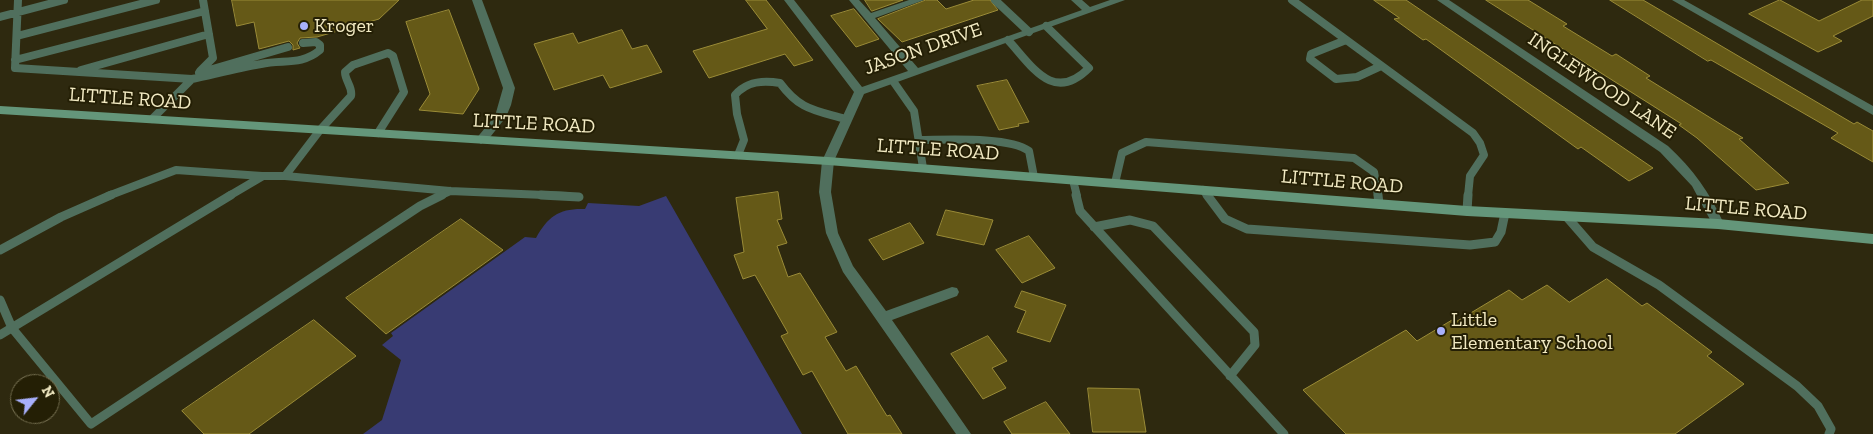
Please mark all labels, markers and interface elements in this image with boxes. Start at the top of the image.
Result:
place label: Kroger [314,14,374,38]
street label: JASON DRIVE [861,18,985,80]
marker: Kroger [298,20,310,32]
street label: INGLEWOOD LANE [1523,28,1681,144]
street label: LITTLE ROAD [68,83,192,115]
street label: LITTLE ROAD [472,109,596,139]
street label: LITTLE ROAD [876,134,1000,166]
street label: LITTLE ROAD [1280,165,1404,199]
street label: LITTLE ROAD [1684,192,1808,226]
place label: Little Elementary School [1451,308,1613,355]
marker: Little Elementary School [1435,325,1447,337]
north arrow [10,374,60,424]
text: N [38,383,58,401]

